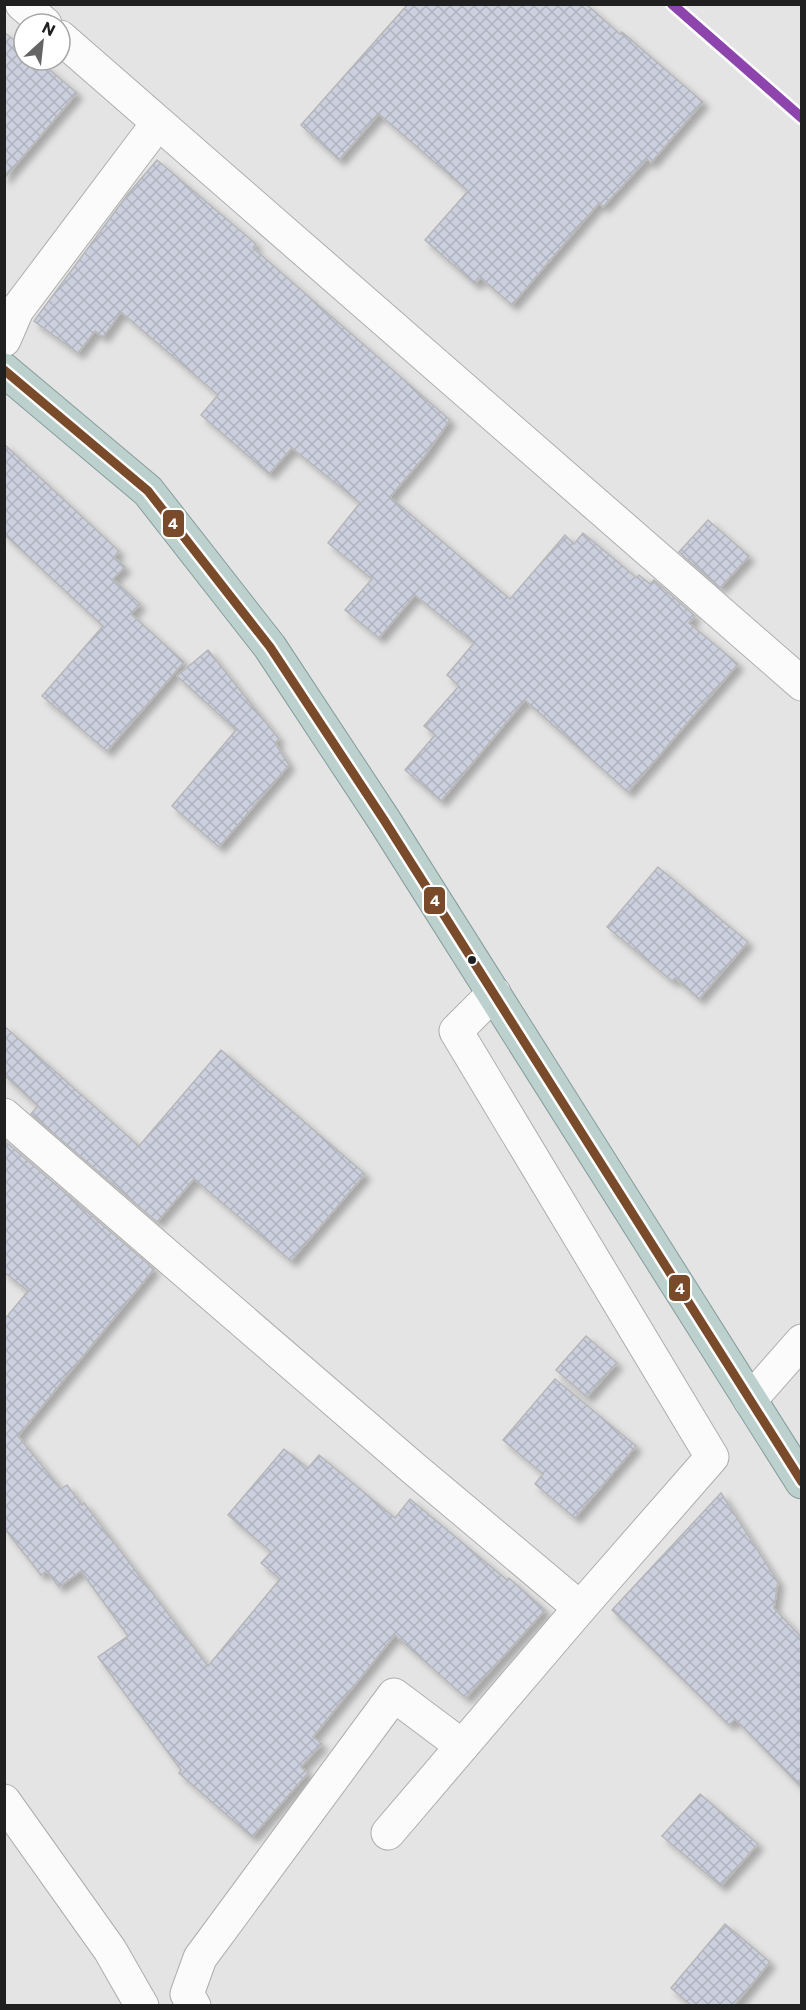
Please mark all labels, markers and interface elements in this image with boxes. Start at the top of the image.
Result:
north arrow [12,12,72,72]
text: N [39,17,59,39]
line badge: 4 [162,509,185,538]
text: 4 [168,513,178,532]
line badge: 4 [423,886,446,915]
text: 4 [430,890,440,909]
unlabelled marker [466,954,478,966]
line badge: 4 [668,1274,691,1302]
text: 4 [675,1278,685,1297]

